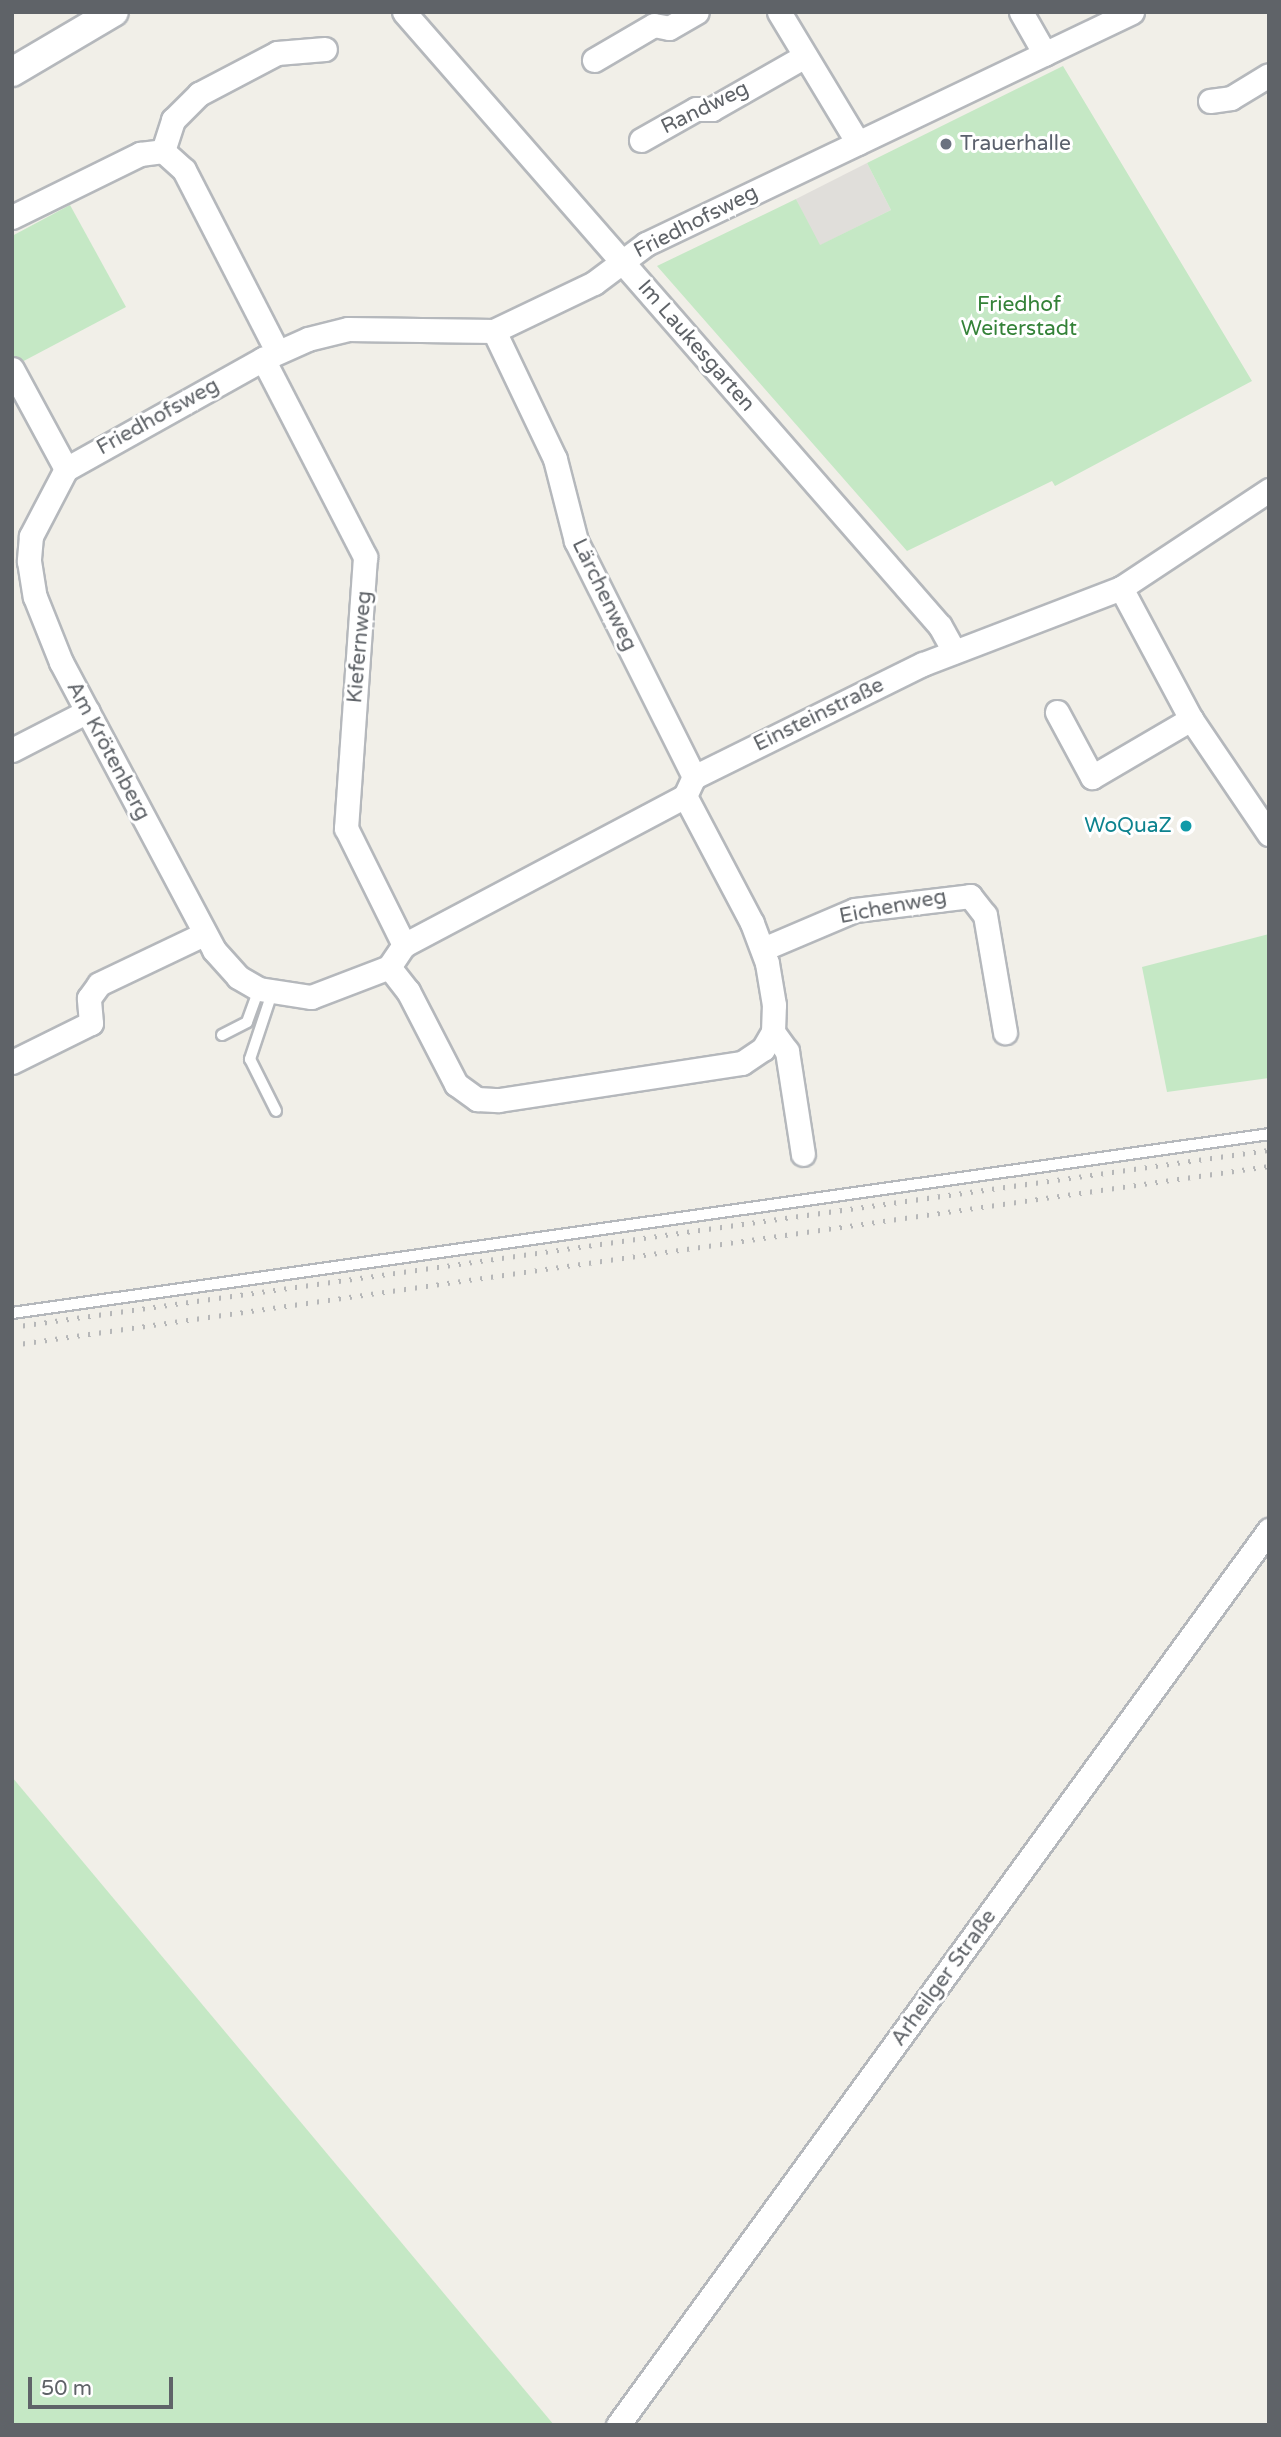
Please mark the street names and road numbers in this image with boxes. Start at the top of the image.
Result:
street label: Randweg [657,76,753,140]
street label: Friedhofsweg [630,180,762,264]
street label: Im Laukesgarten [632,275,760,417]
street label: Friedhofsweg [93,373,223,461]
street label: Lärchenweg [566,535,642,655]
street label: Kiefernweg [343,590,377,704]
street label: Einsteinstraße [750,673,888,757]
street label: Am Krötenberg [61,677,155,825]
street label: Eichenweg [837,884,949,930]
street label: Arheilger Straße [886,1905,1002,2051]

